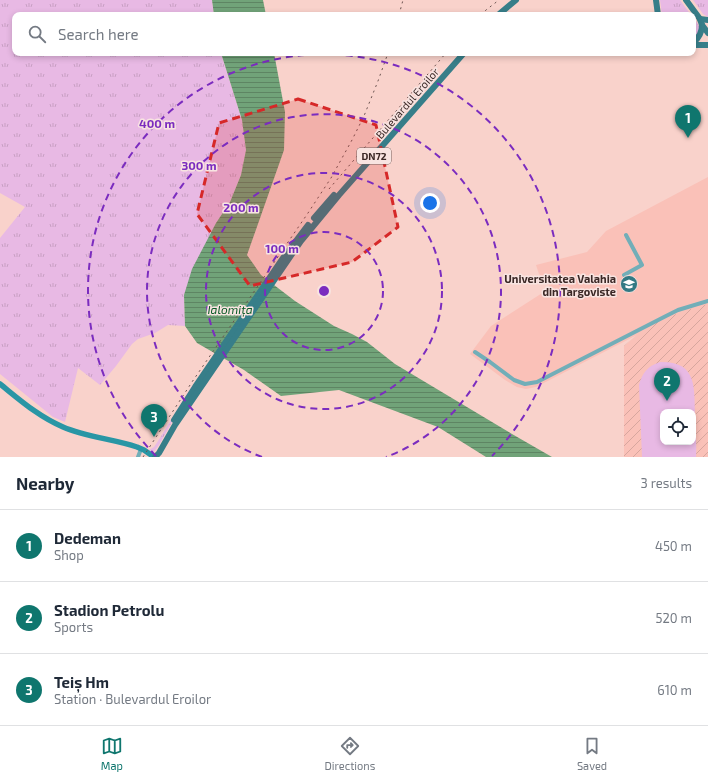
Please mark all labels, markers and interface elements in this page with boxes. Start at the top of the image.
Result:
search box [12,12,696,56]
icon: search [26,23,48,45]
text: Search here [58,25,139,43]
street label: Bulevardul Eroilor [373,64,442,141]
pin: 1 [675,105,701,138]
text: 400 m [139,116,175,130]
road number: DN72 [357,148,391,164]
text: 300 m [181,158,217,172]
your location [420,193,440,213]
text: 200 m [223,200,259,214]
text: 100 m [265,241,299,255]
place label: Universitatea Valahia din Targoviste [504,272,616,298]
school or university icon: Universitatea Valahia din Targoviste [619,274,639,294]
centre of rings [317,284,331,298]
water label: Ialomița [207,302,253,318]
pin: 2 [654,368,680,401]
pin: 3 [141,404,167,437]
map controls [660,409,696,445]
button: locate [660,409,696,445]
text: Nearby [16,473,74,493]
text: 3 results [641,475,692,491]
text: Dedeman [54,529,121,547]
text: 1 [26,538,32,554]
text: 450 m [655,538,692,554]
text: Shop [54,547,84,563]
text: Stadion Petrolu [54,601,164,619]
text: 2 [25,610,33,626]
text: 520 m [656,610,692,626]
text: Sports [54,619,93,635]
text: Teiș Hm [54,673,109,691]
text: 3 [25,682,33,698]
text: 610 m [657,682,692,698]
text: Station · Bulevardul Eroilor [54,691,211,707]
tab: Map [101,735,123,772]
tab: Directions [325,735,375,772]
tab: Saved [577,735,607,772]

